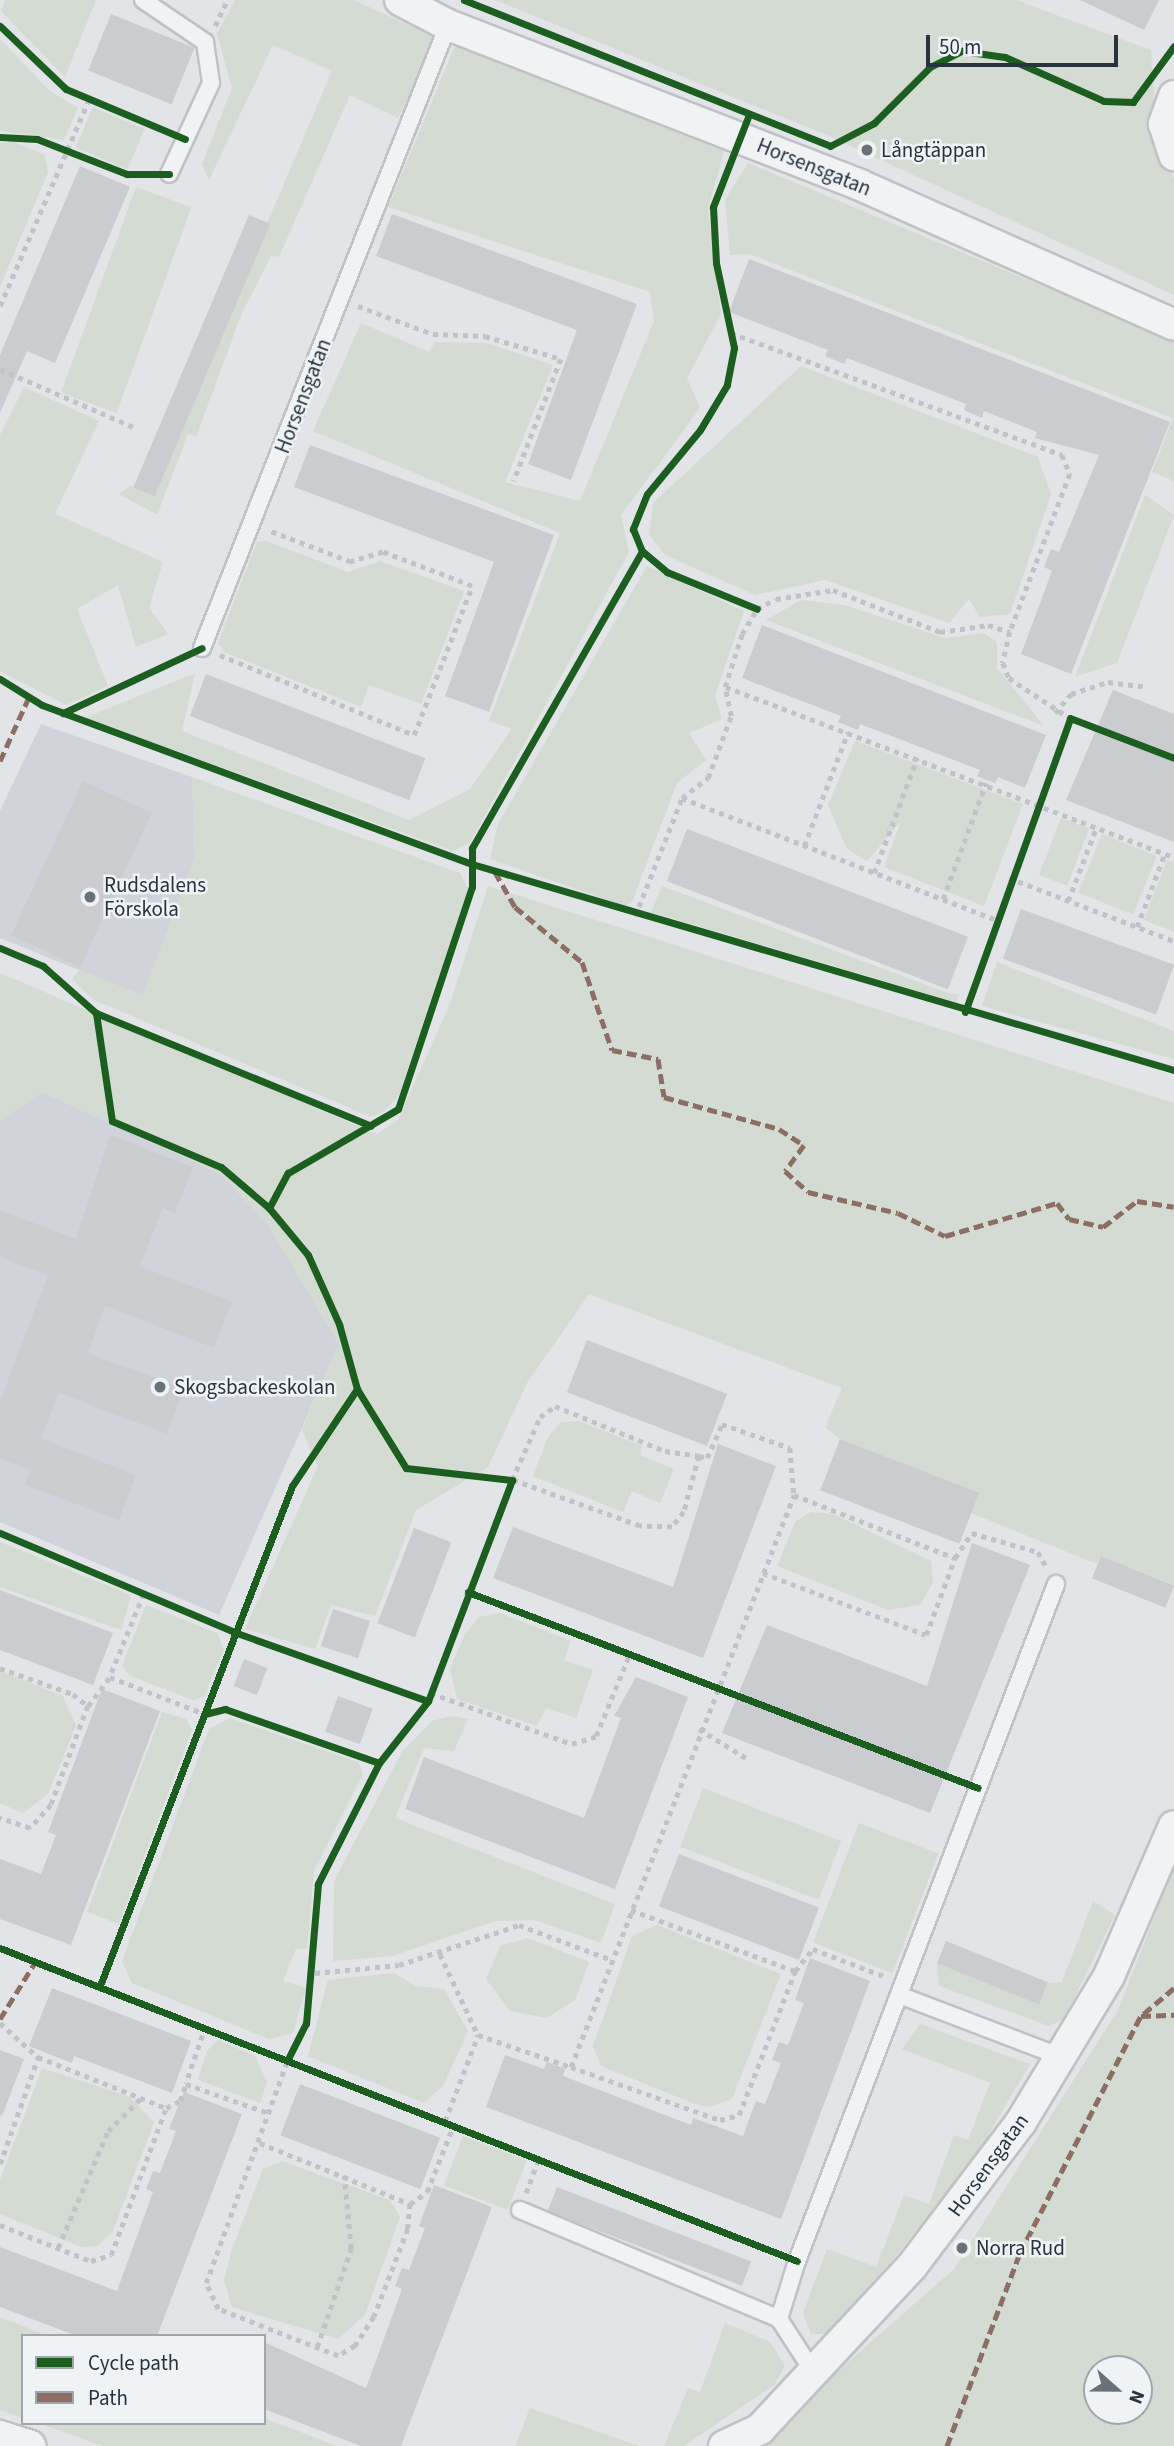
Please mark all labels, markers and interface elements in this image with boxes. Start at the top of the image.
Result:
scale bar [929,21,1122,65]
text: 50 m [939,32,981,62]
street label: Horsensgatan [753,133,875,201]
place label: Långtäppan [881,137,986,163]
marker: Långtäppan [859,142,875,158]
street label: Horsensgatan [270,335,336,457]
place label: Rudsdalens Förskola [104,872,206,922]
marker: Rudsdalens Förskola [82,889,98,905]
place label: Skogsbackeskolan [174,1374,336,1400]
marker: Skogsbackeskolan [152,1379,168,1395]
street label: Horsensgatan [942,2109,1034,2221]
place label: Norra Rud [976,2235,1065,2261]
marker: Norra Rud [954,2240,970,2256]
legend [21,2334,266,2425]
text: Cycle path [88,2348,179,2378]
north arrow [1083,2355,1153,2425]
text: Path [88,2383,128,2413]
text: N [1121,2386,1151,2408]

